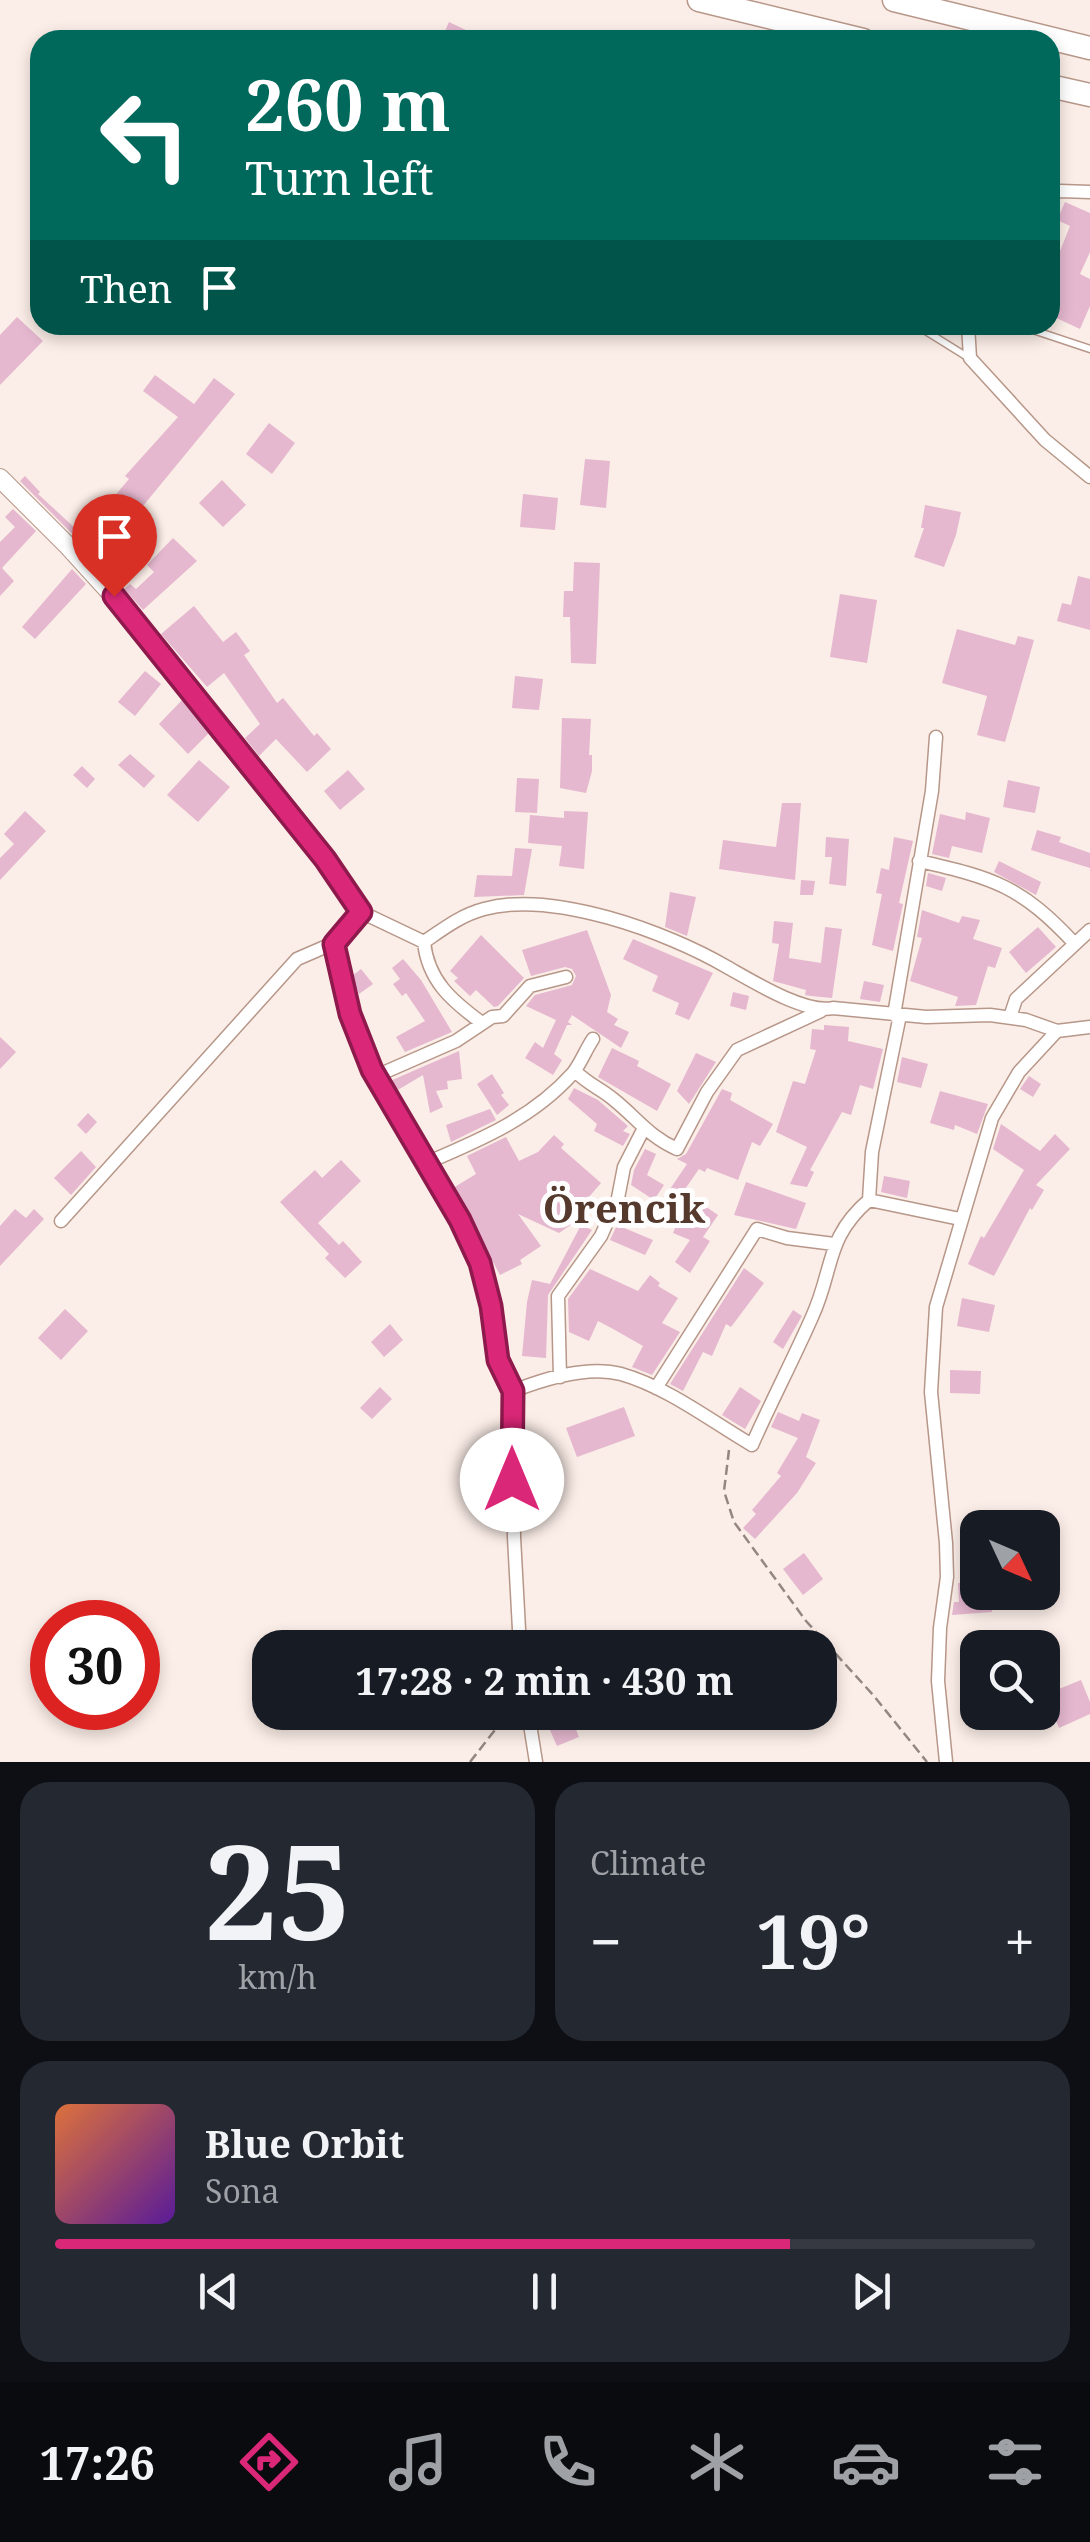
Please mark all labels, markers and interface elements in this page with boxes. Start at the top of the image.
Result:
text: 260 m [245,56,451,152]
icon: left [80,70,210,200]
text: Turn left [245,147,434,208]
icon: arrive [192,260,247,315]
text: Then [80,262,172,314]
pin [72,494,157,597]
icon: arrive [87,509,142,564]
district label: Örencik [543,1180,706,1235]
position arrow [460,1428,564,1532]
north arrow [960,1510,1060,1610]
map controls [960,1510,1060,1730]
speed limit sign: 30 [30,1600,160,1730]
button: search [960,1630,1060,1730]
text: 17:28 · 2 min · 430 m [355,1654,734,1706]
text: 25 [204,1801,351,1978]
text: Climate [590,1841,706,1884]
text: 19° [756,1889,870,1991]
text: − [590,1903,622,1978]
text: + [1004,1903,1035,1978]
text: km/h [238,1955,317,1998]
text: Blue Orbit [205,2117,404,2169]
text: Sona [205,2169,280,2212]
icon: previous [191,2264,246,2319]
icon: pause [517,2264,572,2319]
icon: next [844,2264,899,2319]
icon: directions [234,2427,304,2497]
icon: music [383,2427,453,2497]
icon: phone [533,2427,603,2497]
icon: climate [682,2427,752,2497]
icon: car [831,2427,901,2497]
icon: filters [980,2427,1050,2497]
text: 17:26 [40,2432,155,2493]

